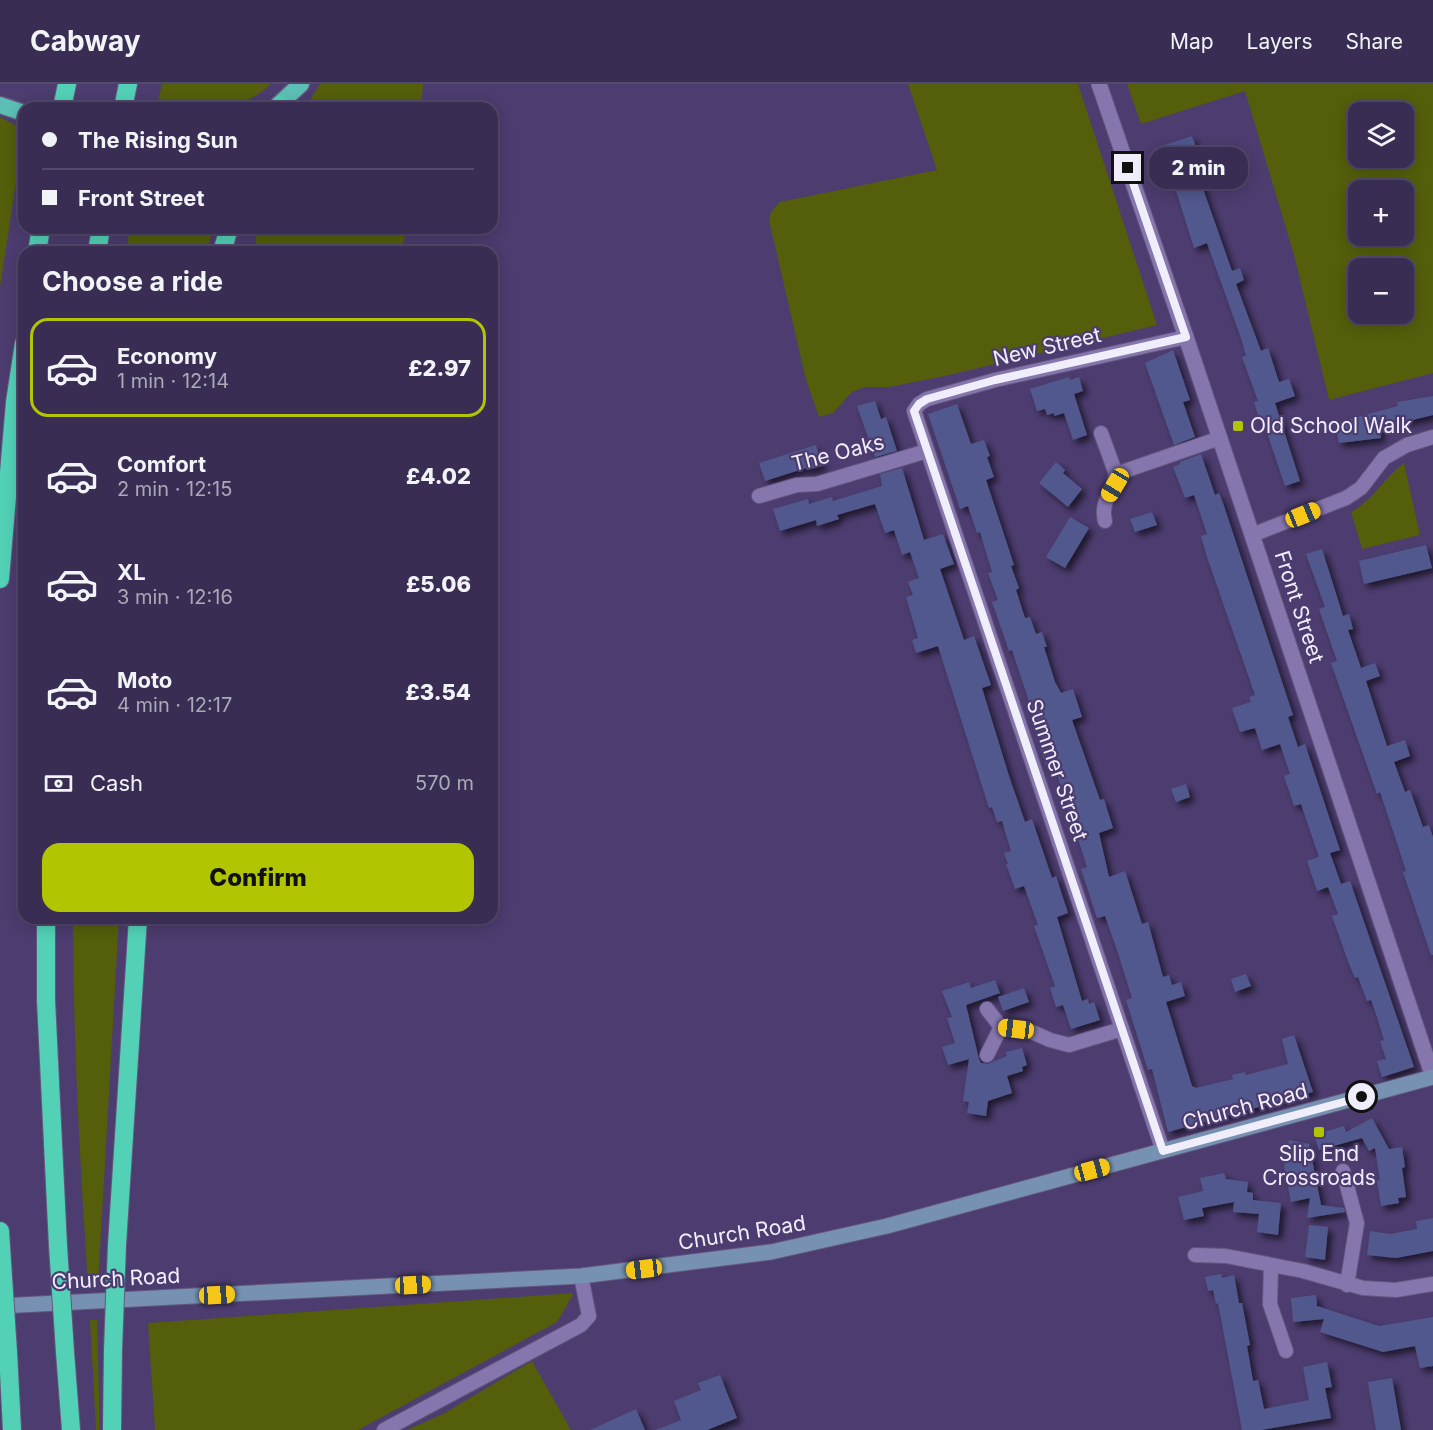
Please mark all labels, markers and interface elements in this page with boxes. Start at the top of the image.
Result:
text: Cabway [30,24,141,58]
text: Map [1170,29,1214,54]
text: Layers [1247,29,1313,54]
text: Share [1346,29,1403,54]
map controls [1348,102,1414,324]
button: layers [1348,102,1414,168]
text: The Rising Sun [78,127,238,153]
callout: 2 min [1149,147,1248,189]
route end [1114,154,1141,181]
text: 2 min [1171,156,1226,180]
button: + [1348,180,1414,246]
text: Front Street [78,185,205,211]
button: − [1348,258,1414,324]
text: Choose a ride [42,265,223,298]
street label: New Street [990,322,1103,371]
icon: car [45,341,99,395]
text: Economy [117,343,217,369]
text: £2.97 [408,355,471,381]
text: 1 min · 12:14 [117,369,229,393]
place label: Old School Walk [1250,413,1412,438]
marker: Old School Walk [1231,419,1245,433]
street label: The Oaks [789,429,887,476]
icon: car [45,449,99,503]
text: Comfort [117,451,206,477]
text: £4.02 [406,463,471,489]
car [1098,465,1132,505]
text: 2 min · 12:15 [117,477,232,501]
car [1283,500,1323,530]
street label: Front Street [1270,548,1329,666]
icon: car [45,557,99,611]
text: XL [117,559,146,585]
text: £5.06 [406,571,471,597]
text: 3 min · 12:16 [117,585,233,609]
icon: car [45,665,99,719]
text: Moto [117,667,172,693]
text: £3.54 [406,679,471,705]
text: 4 min · 12:17 [117,693,232,717]
street label: Summer Street [1022,696,1093,844]
icon: cash [42,767,75,800]
text: Cash [90,770,143,796]
text: 570 m [415,771,474,795]
button: Confirm [42,843,474,912]
car [997,1018,1035,1040]
street label: Church Road [1179,1078,1310,1135]
route start [1348,1083,1375,1110]
marker: Slip End Crossroads [1312,1125,1326,1139]
place label: Slip End Crossroads [1262,1141,1376,1190]
car [1072,1157,1112,1183]
street label: Church Road [676,1210,807,1255]
car [625,1258,663,1280]
street label: Church Road [51,1263,181,1294]
car [395,1275,431,1295]
car [199,1285,235,1305]

